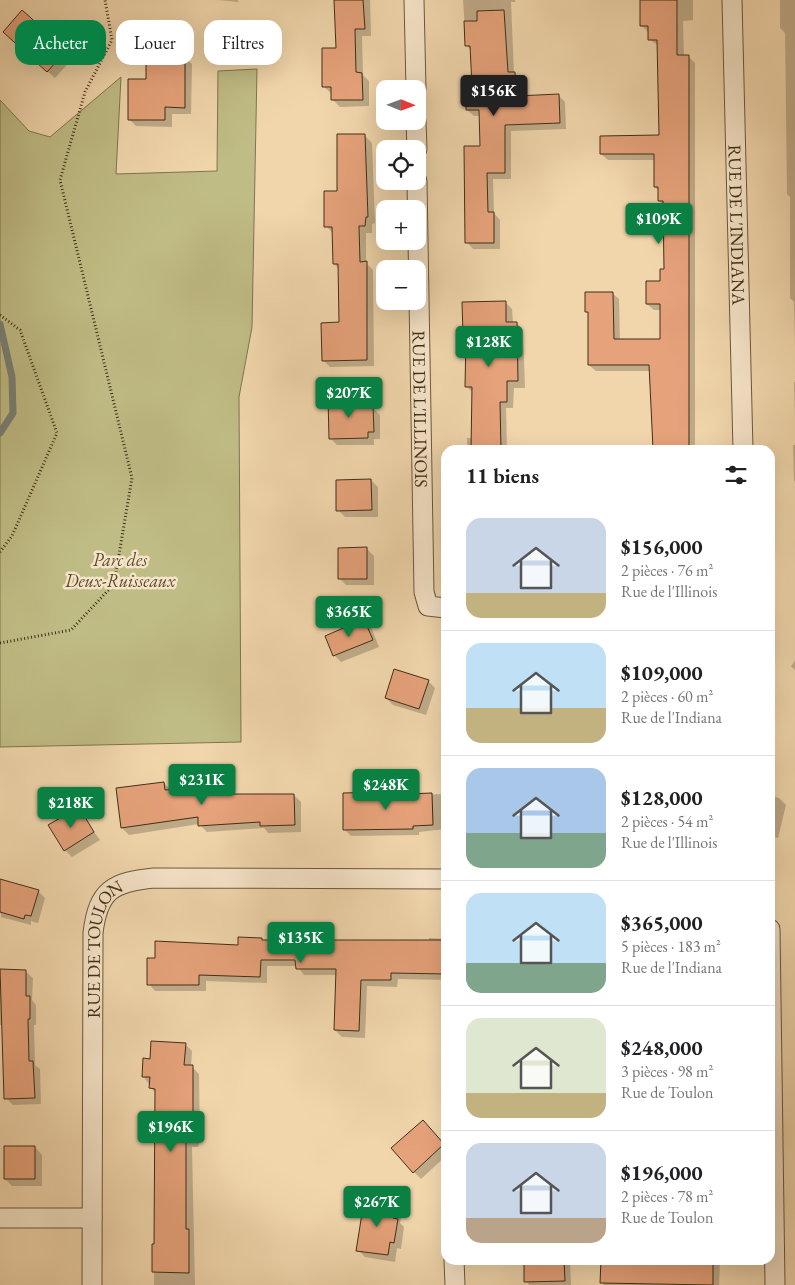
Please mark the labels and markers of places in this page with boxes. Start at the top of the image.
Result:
pin: $156K [459,74,529,117]
pin: $109K [624,202,694,245]
pin: $128K [454,326,524,368]
pin: $207K [314,376,384,419]
pin: $365K [314,596,384,638]
pin: $231K [167,764,237,806]
pin: $248K [351,768,421,811]
pin: $218K [36,786,106,829]
pin: $135K [266,922,336,964]
pin: $196K [136,1110,206,1153]
pin: $267K [342,1186,412,1228]

